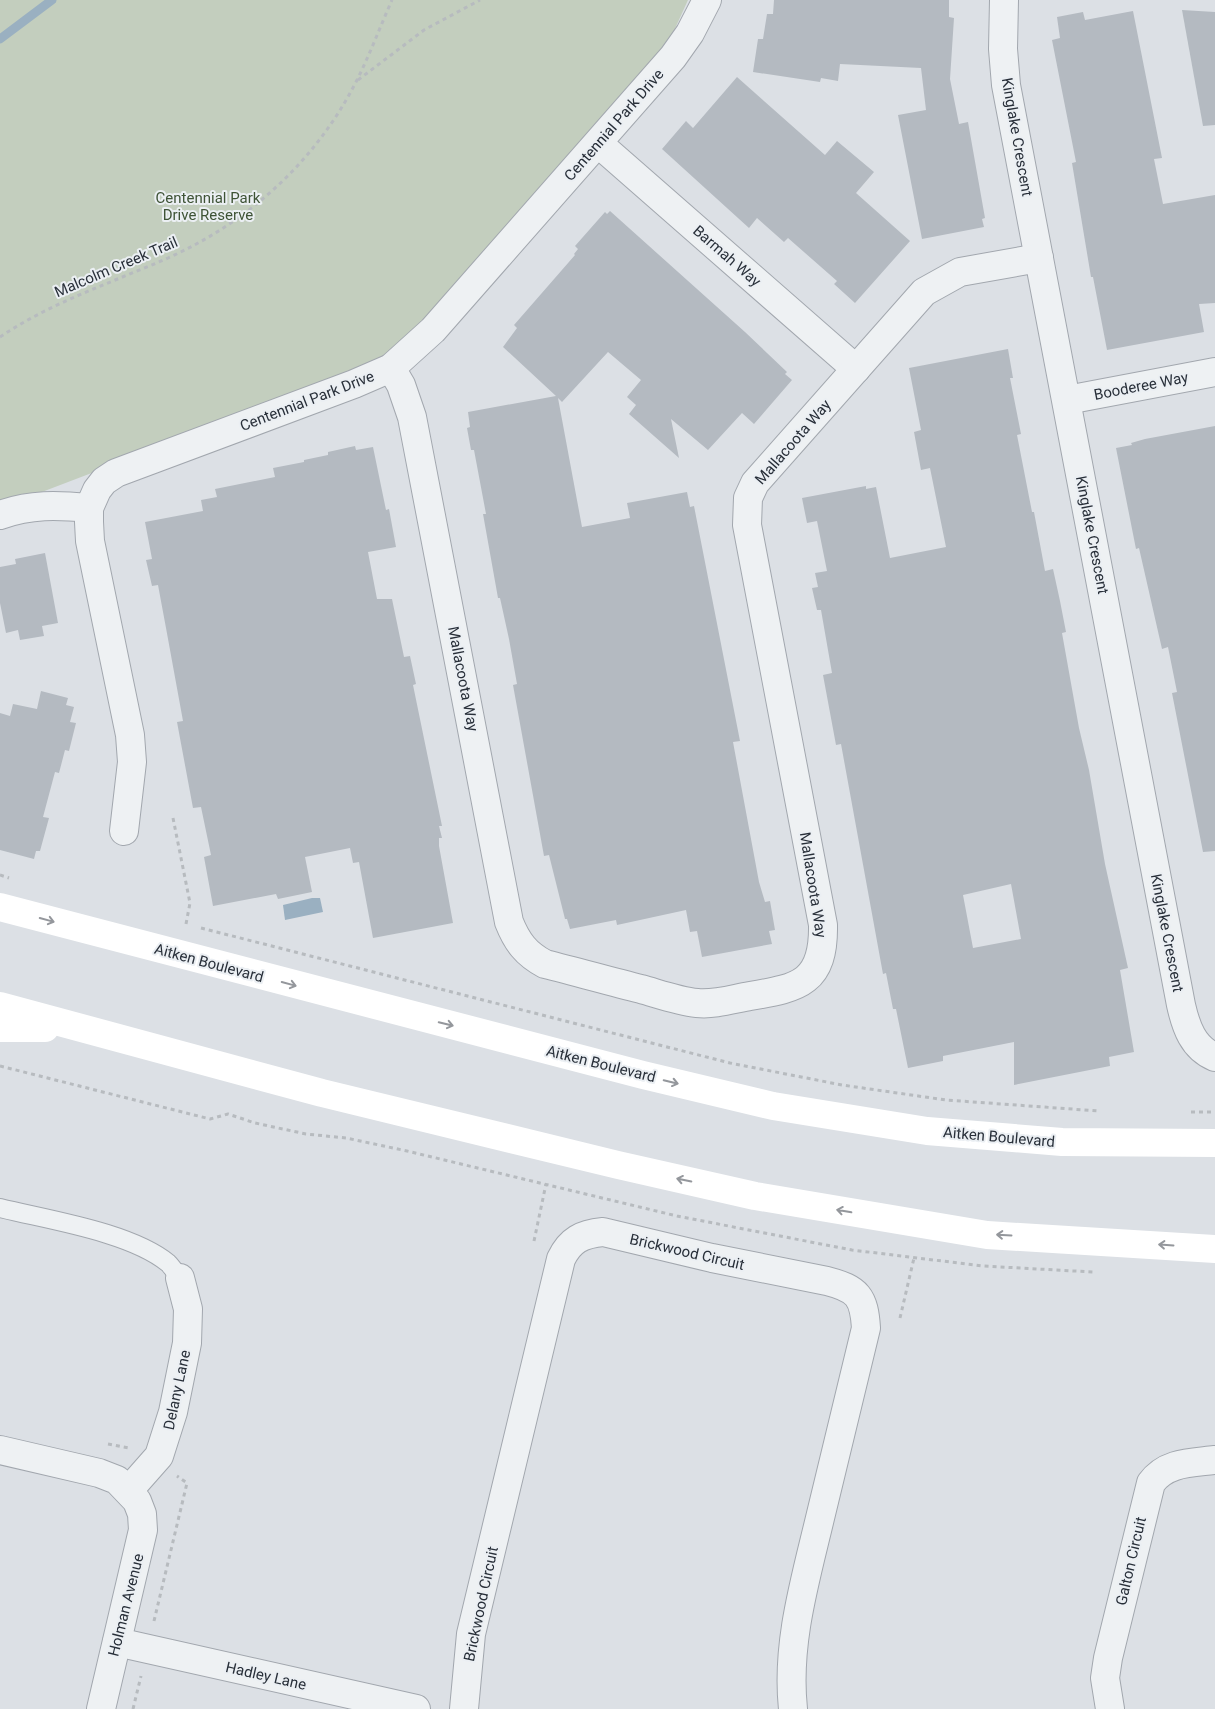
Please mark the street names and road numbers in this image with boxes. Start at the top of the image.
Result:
street label: Centennial Park Drive [561,65,667,185]
street label: Kinglake Crescent [998,76,1036,198]
street label: Barmah Way [689,222,765,290]
street label: Malcolm Creek Trail [52,233,180,301]
street label: Centennial Park Drive [237,367,377,435]
street label: Booderee Way [1092,368,1190,404]
street label: Mallacoota Way [751,396,835,488]
street label: Kinglake Crescent [1072,474,1112,596]
street label: Mallacoota Way [444,625,482,733]
street label: Mallacoota Way [796,831,830,939]
street label: Kinglake Crescent [1147,872,1187,994]
street label: Aitken Boulevard [153,940,265,986]
street label: Aitken Boulevard [544,1042,658,1086]
street label: Aitken Boulevard [942,1123,1056,1151]
street label: Brickwood Circuit [628,1230,746,1274]
street label: Delany Lane [160,1348,194,1432]
street label: Galton Circuit [1112,1515,1150,1607]
street label: Brickwood Circuit [460,1545,502,1663]
street label: Holman Avenue [105,1552,147,1658]
street label: Hadley Lane [224,1658,308,1694]

